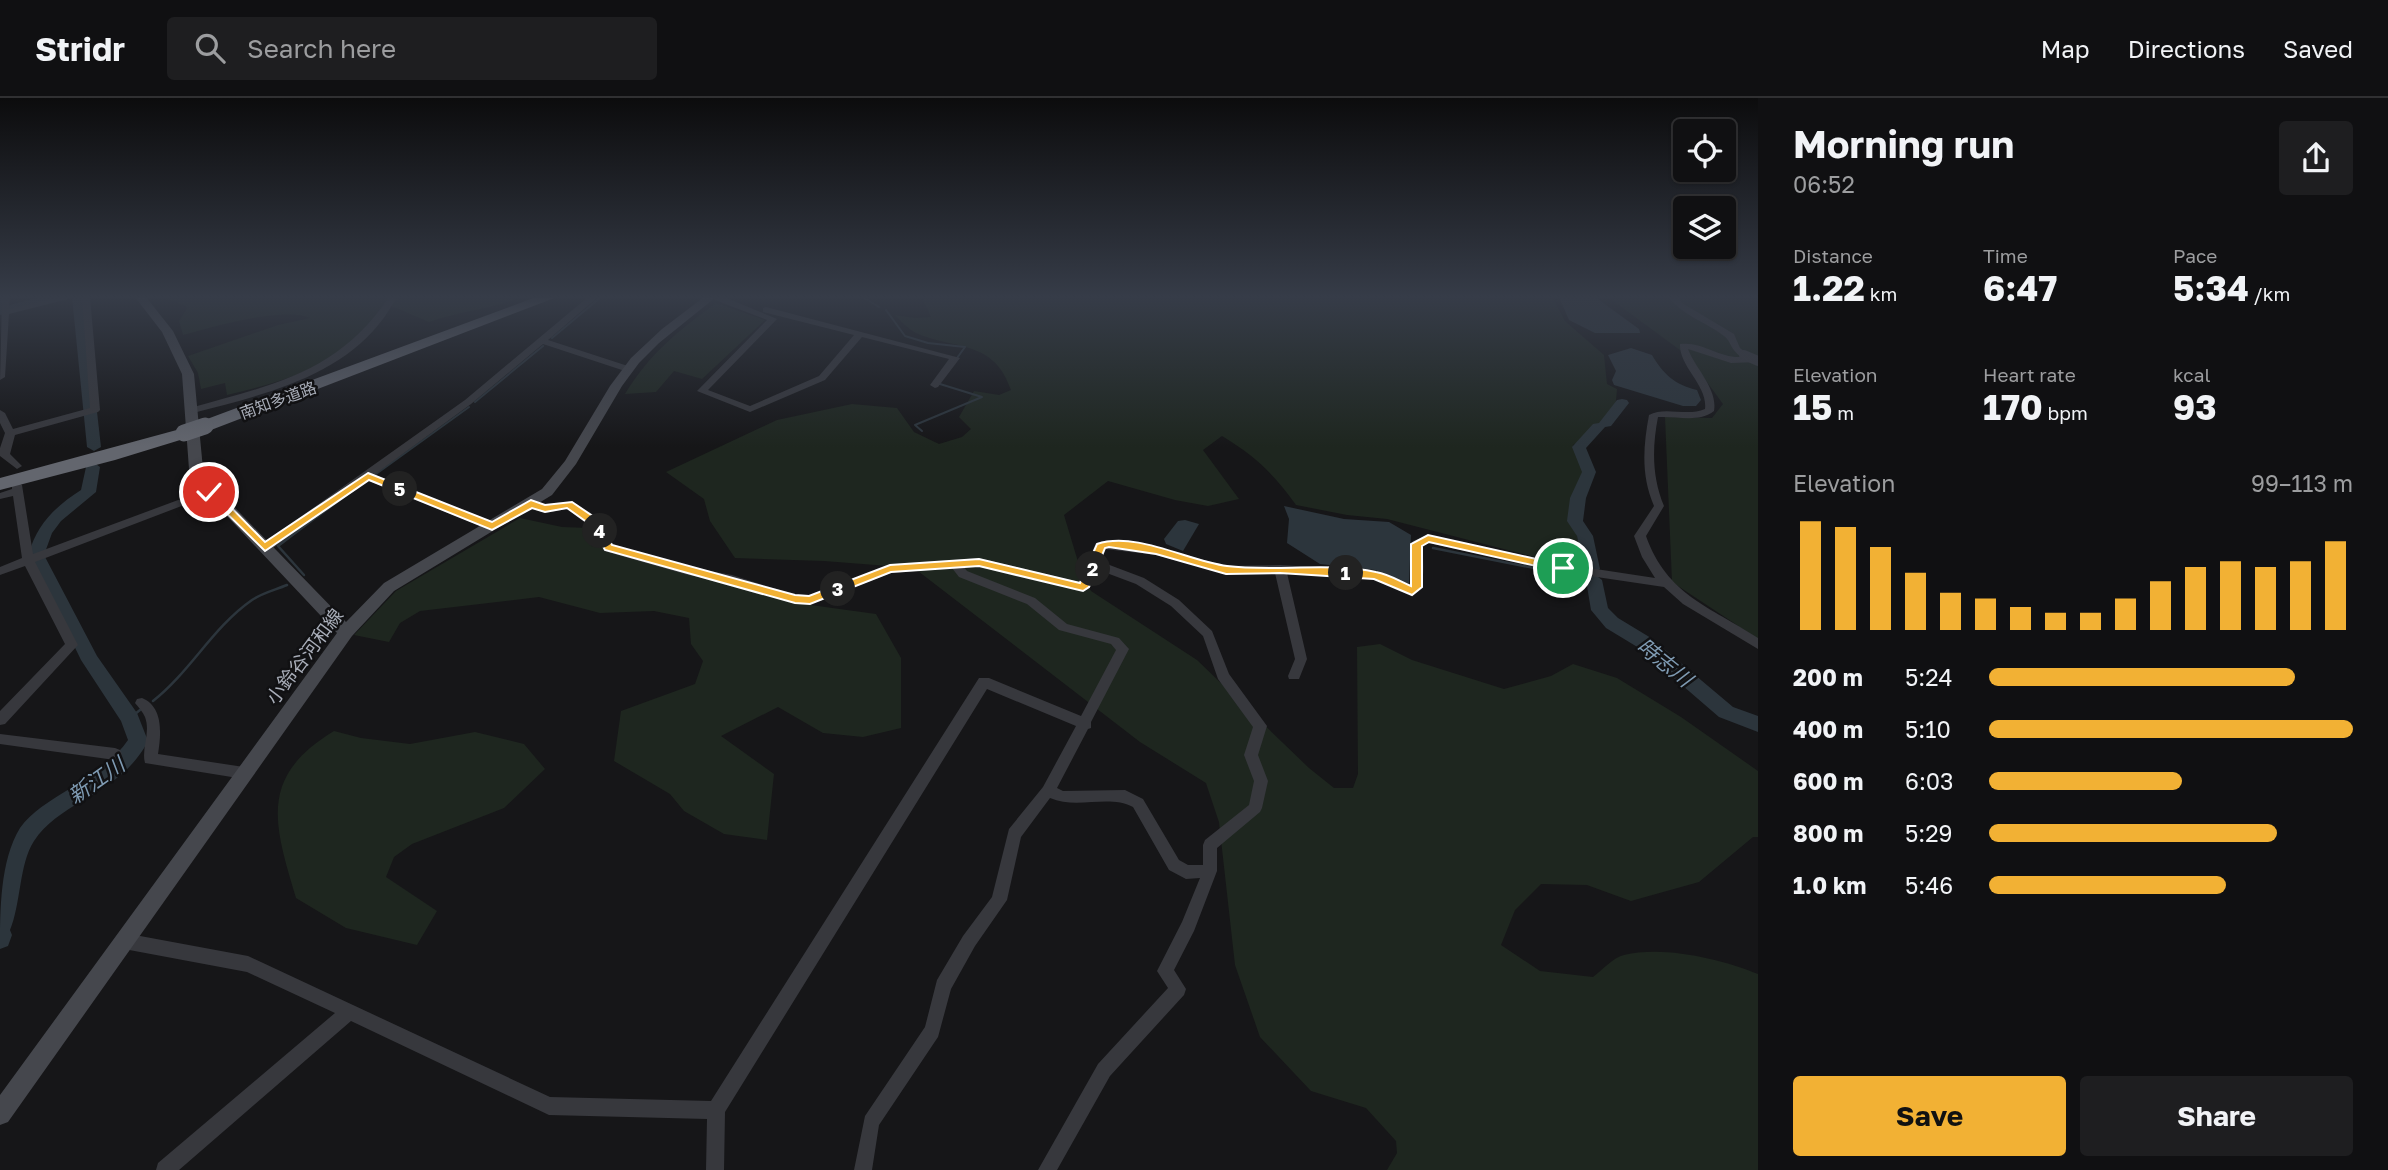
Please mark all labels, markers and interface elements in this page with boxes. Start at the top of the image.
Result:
search box [167,17,657,80]
text: Stridr [35,29,125,68]
icon: search [191,29,229,67]
text: Search here [247,33,396,64]
text: Map [2041,34,2090,63]
text: Directions [2128,34,2245,63]
text: Saved [2283,34,2353,63]
map controls [1673,119,1736,259]
button: locate [1673,119,1736,182]
text: Morning run [1793,121,2014,166]
button: share [2279,121,2353,195]
text: 06:52 [1793,170,1855,198]
button: layers [1673,196,1736,259]
text: Distance [1793,244,1873,267]
text: Time [1983,244,2028,267]
text: Pace [2173,244,2217,267]
text: 1.22 [1793,267,1865,309]
text: 6:47 [1983,267,2057,309]
text: 5:34 [2173,267,2249,309]
text: km [1865,282,1897,305]
text: /km [2249,282,2290,305]
text: Elevation [1793,363,1878,386]
text: Heart rate [1983,363,2076,386]
text: kcal [2173,363,2211,386]
street label: 南知多道路 [237,377,319,423]
text: 15 [1793,386,1832,428]
text: 170 [1983,386,2043,428]
text: 93 [2173,386,2217,428]
text: m [1832,401,1854,424]
text: bpm [2043,401,2088,424]
pin [179,462,239,522]
text: Elevation [1793,469,1895,497]
text: 99–113 m [2251,469,2353,497]
pin: 5 [382,472,418,506]
icon: check [190,473,228,511]
text: 5 [394,477,405,500]
pin: 4 [582,514,618,548]
text: 4 [594,519,605,542]
pin [1533,538,1593,598]
icon: arrive [1544,549,1582,587]
pin: 2 [1076,552,1110,587]
pin: 1 [1328,556,1364,590]
text: 2 [1087,557,1098,580]
text: 1 [1341,561,1350,584]
pin: 3 [820,572,856,606]
text: 3 [832,577,843,600]
street label: 小鈴谷河和線 [261,604,347,708]
water label: 時志川 [1632,632,1699,693]
text: 200 m [1793,663,1863,691]
text: 5:24 [1905,663,1953,691]
text: 400 m [1793,715,1863,743]
text: 5:10 [1905,715,1951,743]
water label: 新江川 [63,750,131,809]
text: 600 m [1793,767,1863,795]
text: 6:03 [1905,767,1954,795]
text: 800 m [1793,819,1864,847]
text: 5:29 [1905,819,1953,847]
text: 1.0 km [1793,871,1866,899]
text: 5:46 [1905,871,1953,899]
button: Save [1793,1076,2066,1156]
button: Share [2080,1076,2353,1156]

